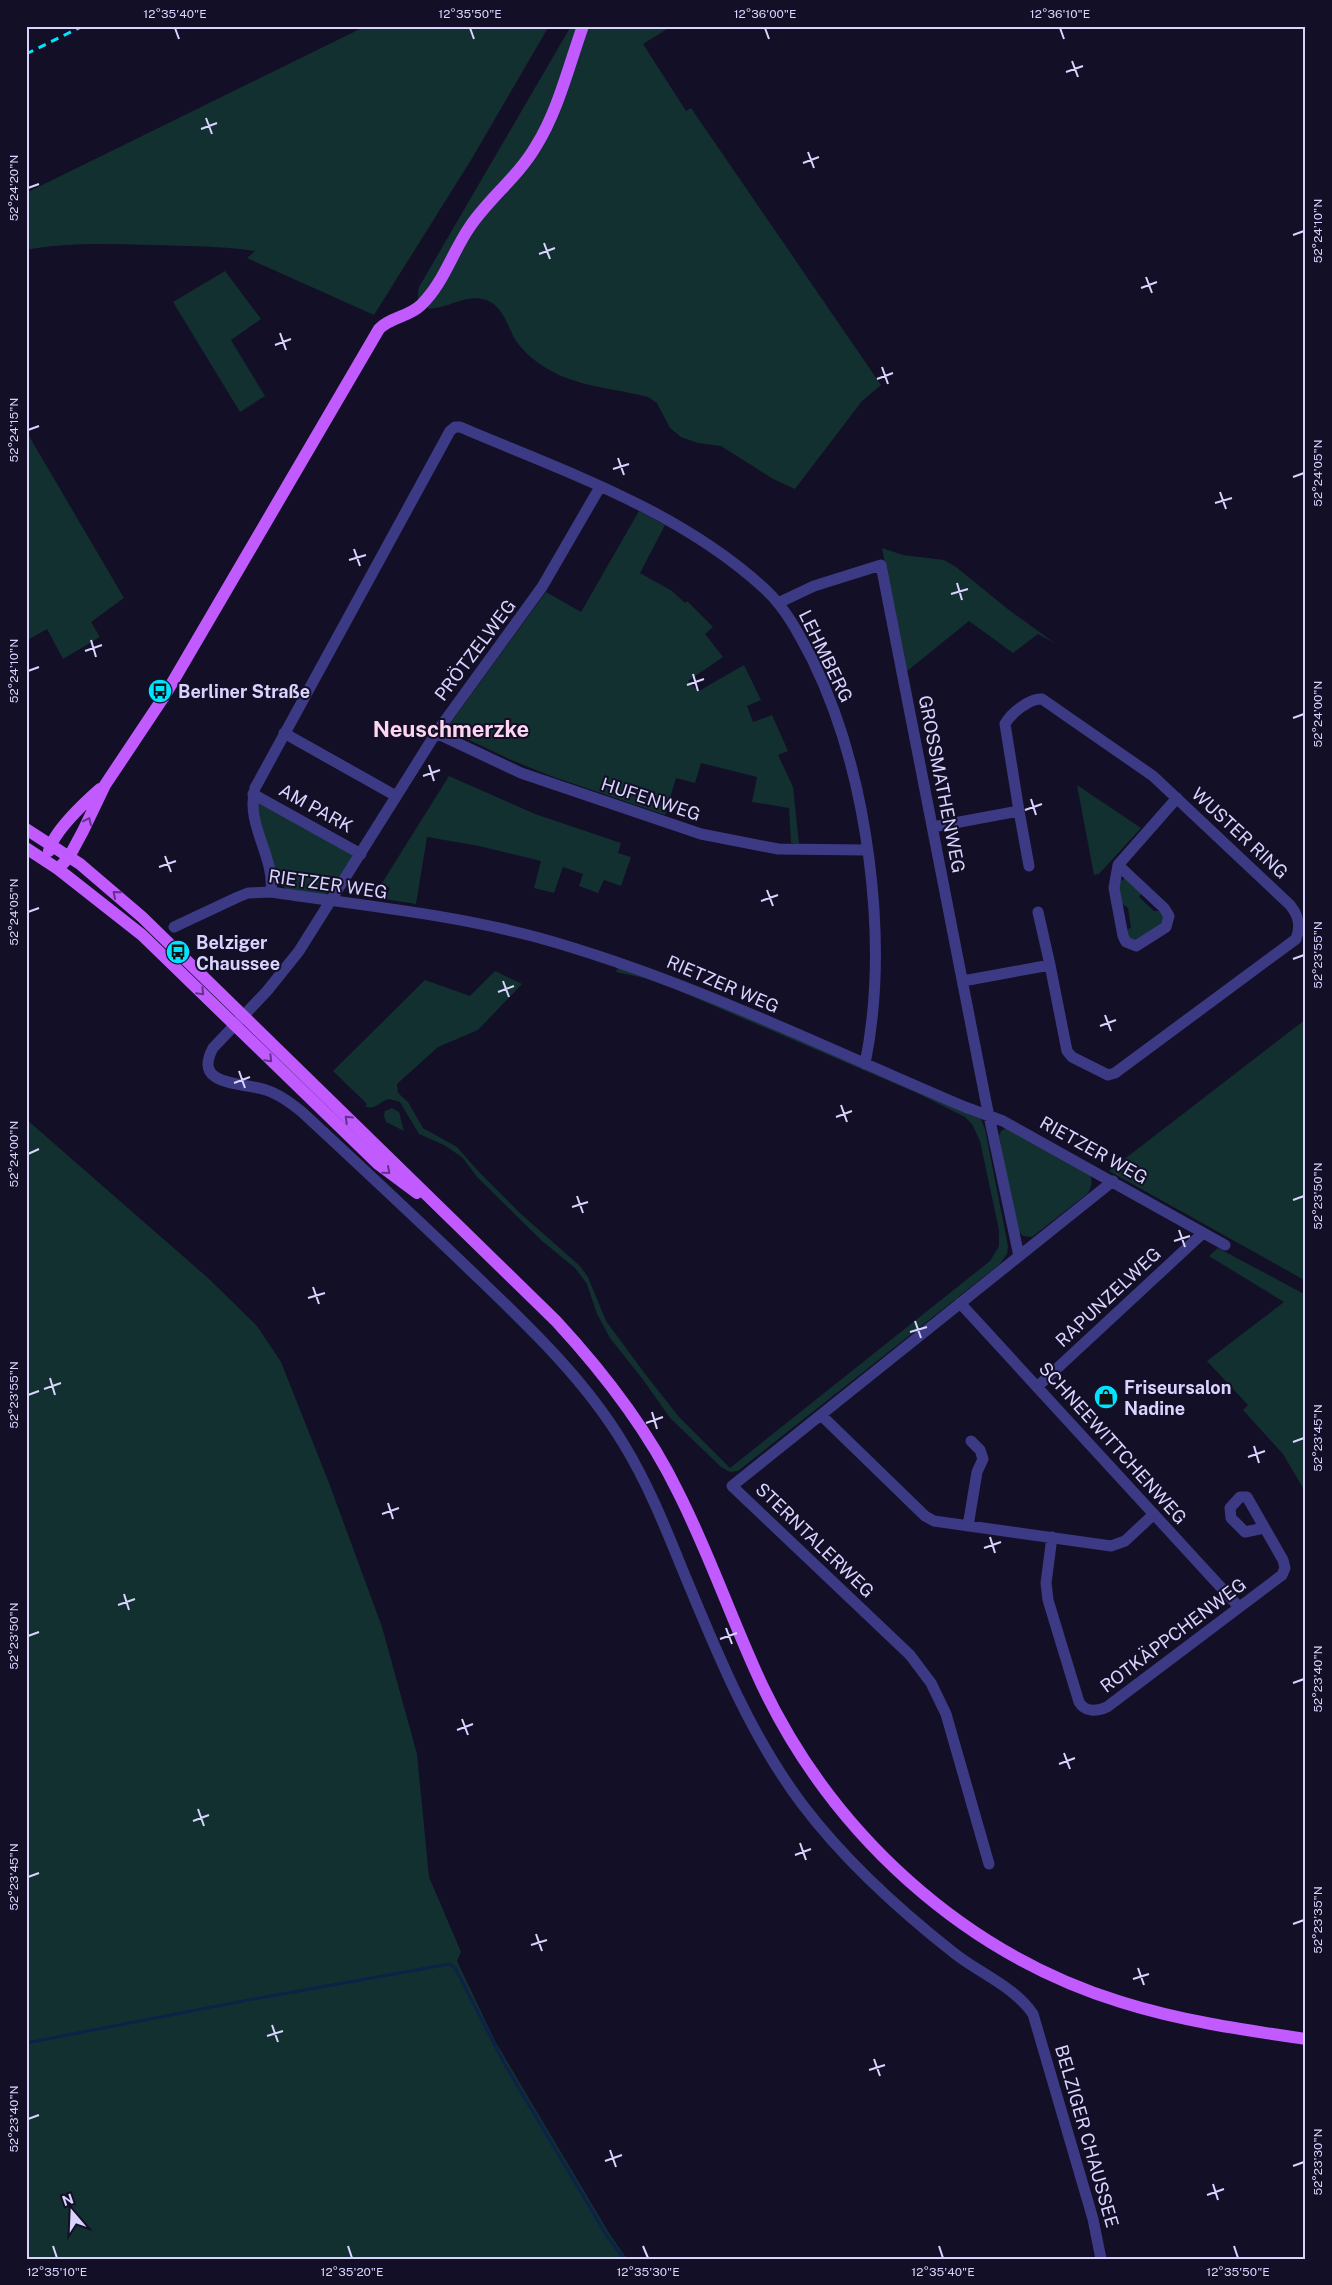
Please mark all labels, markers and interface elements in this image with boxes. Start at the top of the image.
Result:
text: 12°35'40"E [143,7,207,21]
text: 12°35'50"E [438,7,502,21]
text: 12°36'00"E [734,7,796,21]
text: 12°36'10"E [1030,7,1090,21]
text: 52°24'20"N [7,155,21,221]
text: 52°24'10"N [1311,199,1325,263]
text: 52°24'15"N [7,398,21,462]
text: 52°24'05"N [1311,439,1325,507]
street label: PRÖTZELWEG [429,595,520,705]
street label: LEHMBERG [795,606,857,706]
text: 52°24'10"N [7,639,21,703]
bus stop icon: Berliner Straße [147,678,173,704]
place label: Berliner Straße [178,681,310,702]
text: 52°24'00"N [1311,681,1325,747]
street label: GROSSMATHENWEG [914,693,970,875]
district label: Neuschmerzke [373,716,529,742]
street label: HUFENWEG [599,773,703,825]
street label: AM PARK [276,779,356,837]
street label: WUSTER RING [1187,783,1293,883]
one-way arrow [82,817,92,826]
street label: RIETZER WEG [267,865,389,903]
text: 52°24'05"N [7,878,21,946]
one-way arrow [113,891,122,900]
text: 52°23'55"N [1311,921,1325,989]
place label: Belziger Chaussee [196,932,280,974]
bus stop icon: Belziger Chaussee [165,939,191,965]
street label: RIETZER WEG [664,951,782,1017]
one-way arrow [195,986,204,995]
one-way arrow [263,1053,272,1062]
street label: RIETZER WEG [1036,1112,1152,1188]
one-way arrow [345,1116,354,1125]
text: 52°24'00"N [7,1121,21,1187]
text: 52°23'50"N [1311,1162,1325,1230]
one-way arrow [381,1165,390,1174]
street label: RAPUNZELWEG [1051,1243,1165,1351]
street label: SCHNEEWITTCHENWEG [1035,1358,1191,1528]
text: 52°23'55"N [7,1361,21,1429]
place label: Friseursalon Nadine [1124,1377,1231,1419]
shop icon: Friseursalon Nadine [1093,1384,1119,1410]
text: 52°23'45"N [1311,1404,1325,1472]
street label: STERNTALERWEG [752,1478,878,1602]
street label: ROTKÄPPCHENWEG [1095,1573,1250,1697]
text: 52°23'50"N [7,1602,21,1670]
text: 52°23'40"N [1311,1645,1325,1713]
text: 52°23'45"N [7,1843,21,1911]
text: 52°23'35"N [1311,1886,1325,1954]
street label: BELZIGER CHAUSSEE [1051,2042,1123,2230]
text: 52°23'40"N [7,2085,21,2153]
text: 52°23'30"N [1311,2128,1325,2196]
north arrow [48,2188,98,2238]
text: N [60,2190,76,2209]
text: 12°35'10"E [27,2265,87,2279]
text: 12°35'20"E [321,2265,383,2279]
text: 12°35'30"E [616,2265,680,2279]
text: 12°35'40"E [911,2265,975,2279]
text: 12°35'50"E [1206,2265,1270,2279]

